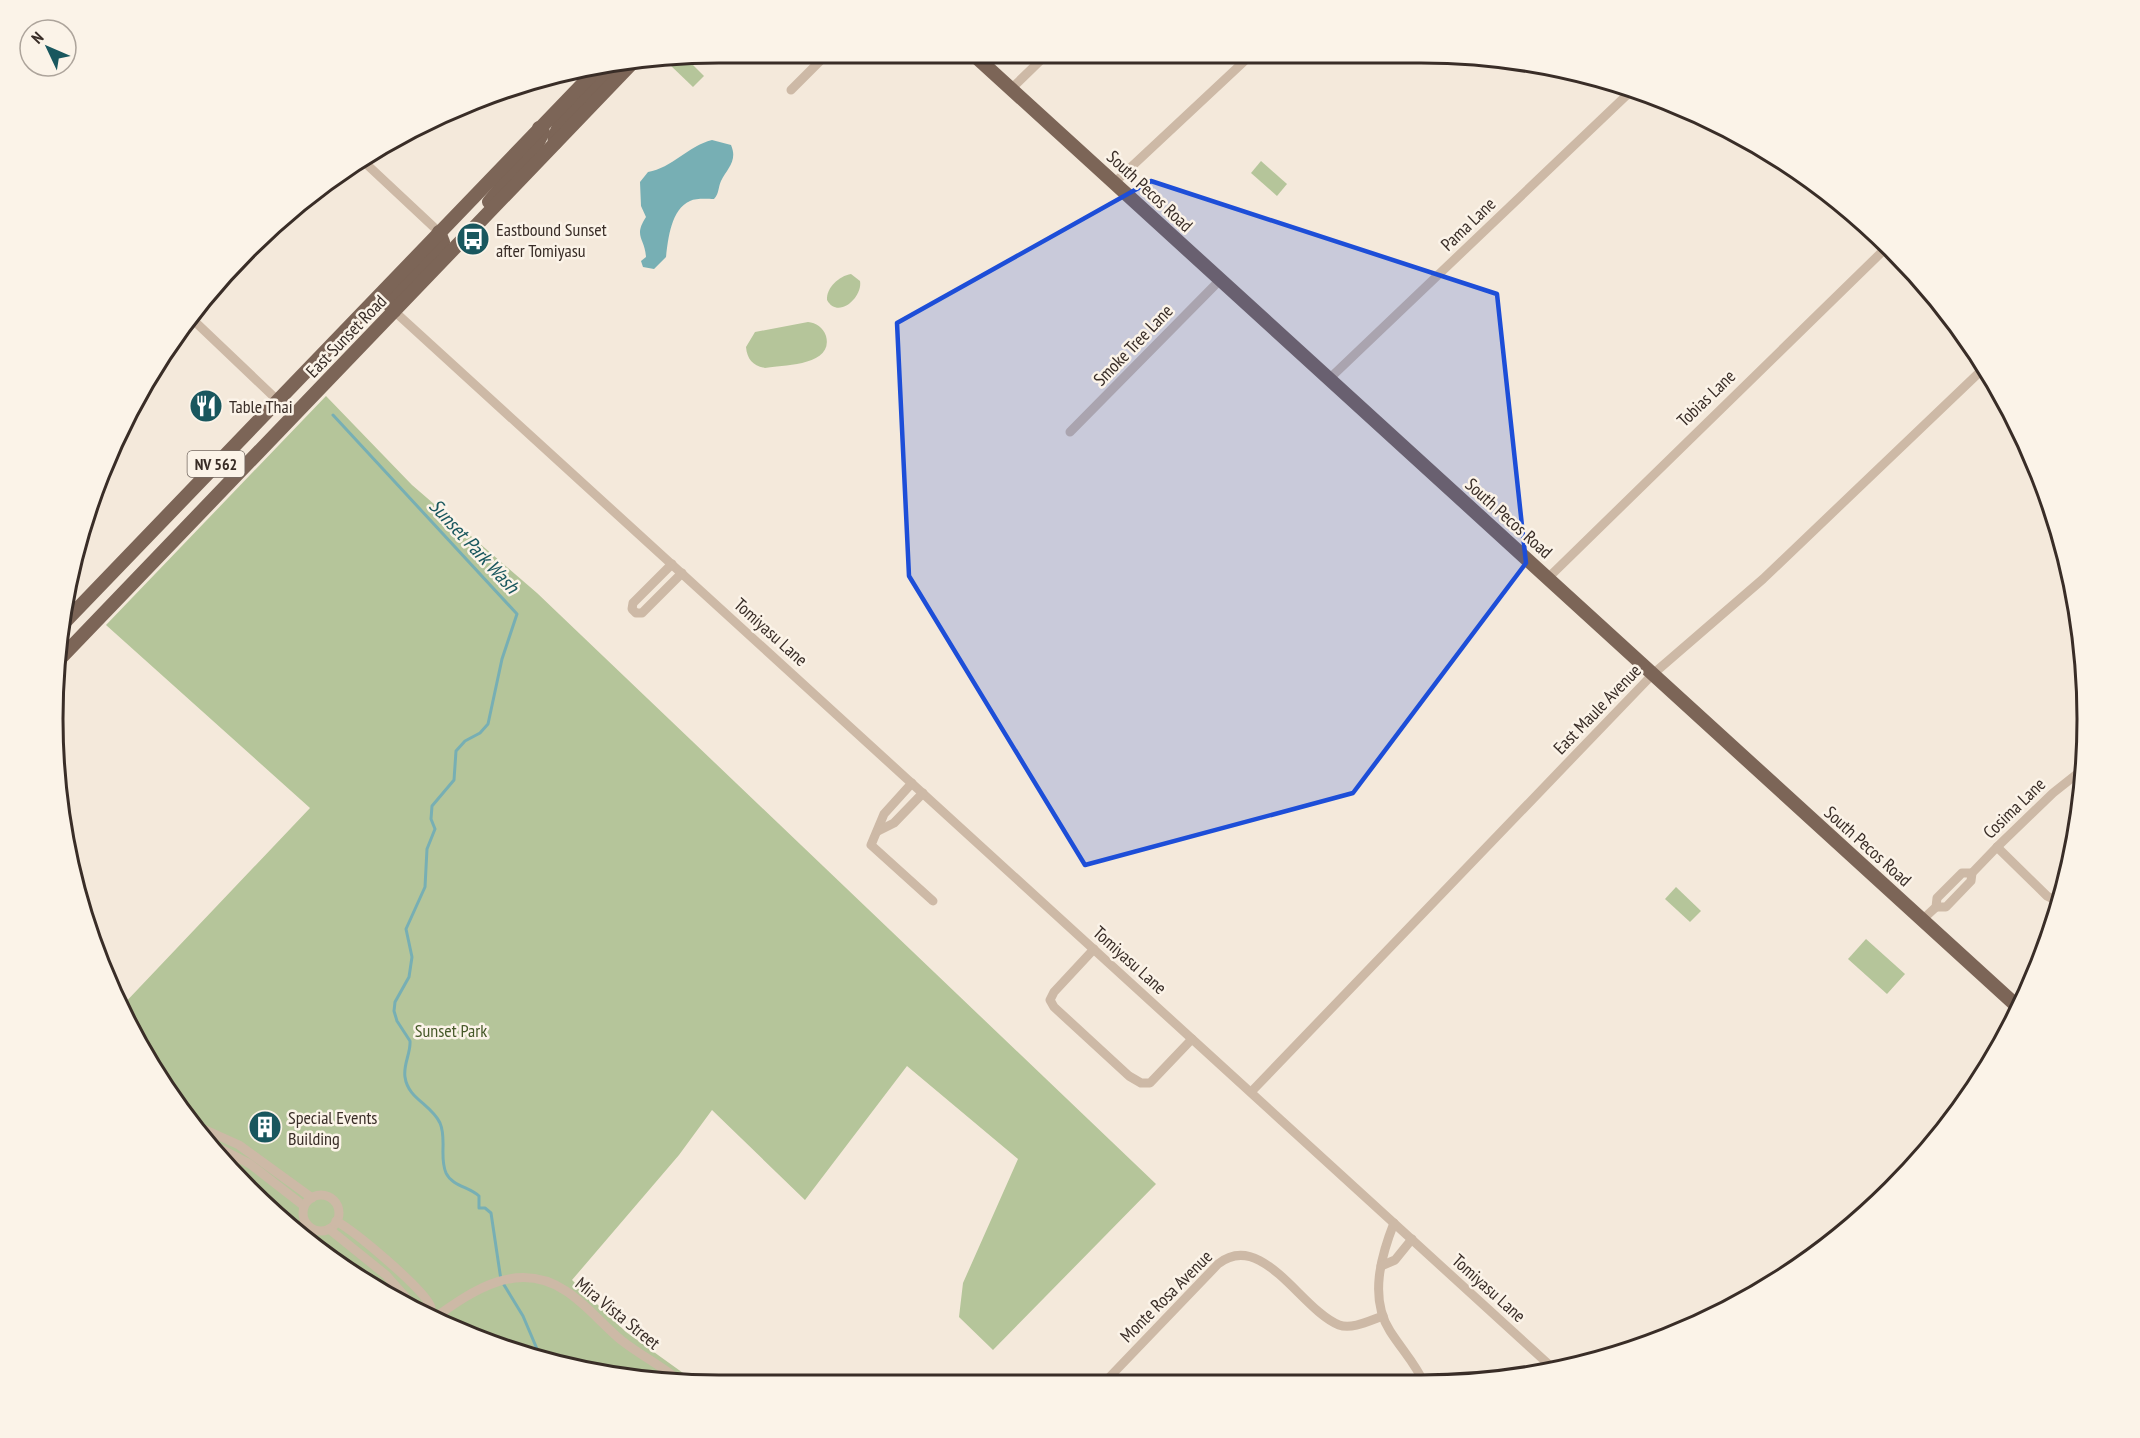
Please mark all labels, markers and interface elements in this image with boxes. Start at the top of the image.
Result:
north arrow [18,18,78,78]
text: N [27,28,47,48]
street label: South Pecos Road [1102,145,1198,237]
street label: Pama Lane [1436,192,1500,256]
place label: Eastbound Sunset after Tomiyasu [496,218,607,262]
bus stop icon: Eastbound Sunset after Tomiyasu [455,221,491,257]
street label: East Sunset Road [301,290,391,382]
street label: Smoke Tree Lane [1088,299,1178,391]
street label: Tobias Lane [1672,365,1740,431]
restaurant icon: Table Thai [188,388,224,424]
place label: Table Thai [229,395,293,418]
road number: NV 562 [188,451,244,477]
street label: South Pecos Road [1461,473,1557,563]
water label: Sunset Park Wash [423,493,525,600]
street label: Tomiyasu Lane [729,593,813,671]
street label: East Maule Avenue [1548,659,1646,759]
street label: Cosima Lane [1978,773,2050,843]
street label: South Pecos Road [1820,801,1916,891]
street label: Tomiyasu Lane [1088,921,1172,999]
park label: Sunset Park [415,1019,487,1042]
place label: Special Events Building [288,1106,377,1150]
building icon: Special Events Building [247,1109,283,1145]
street label: Monte Rosa Avenue [1115,1245,1217,1347]
street label: Tomiyasu Lane [1447,1249,1531,1327]
street label: Mira Vista Street [571,1272,665,1354]

